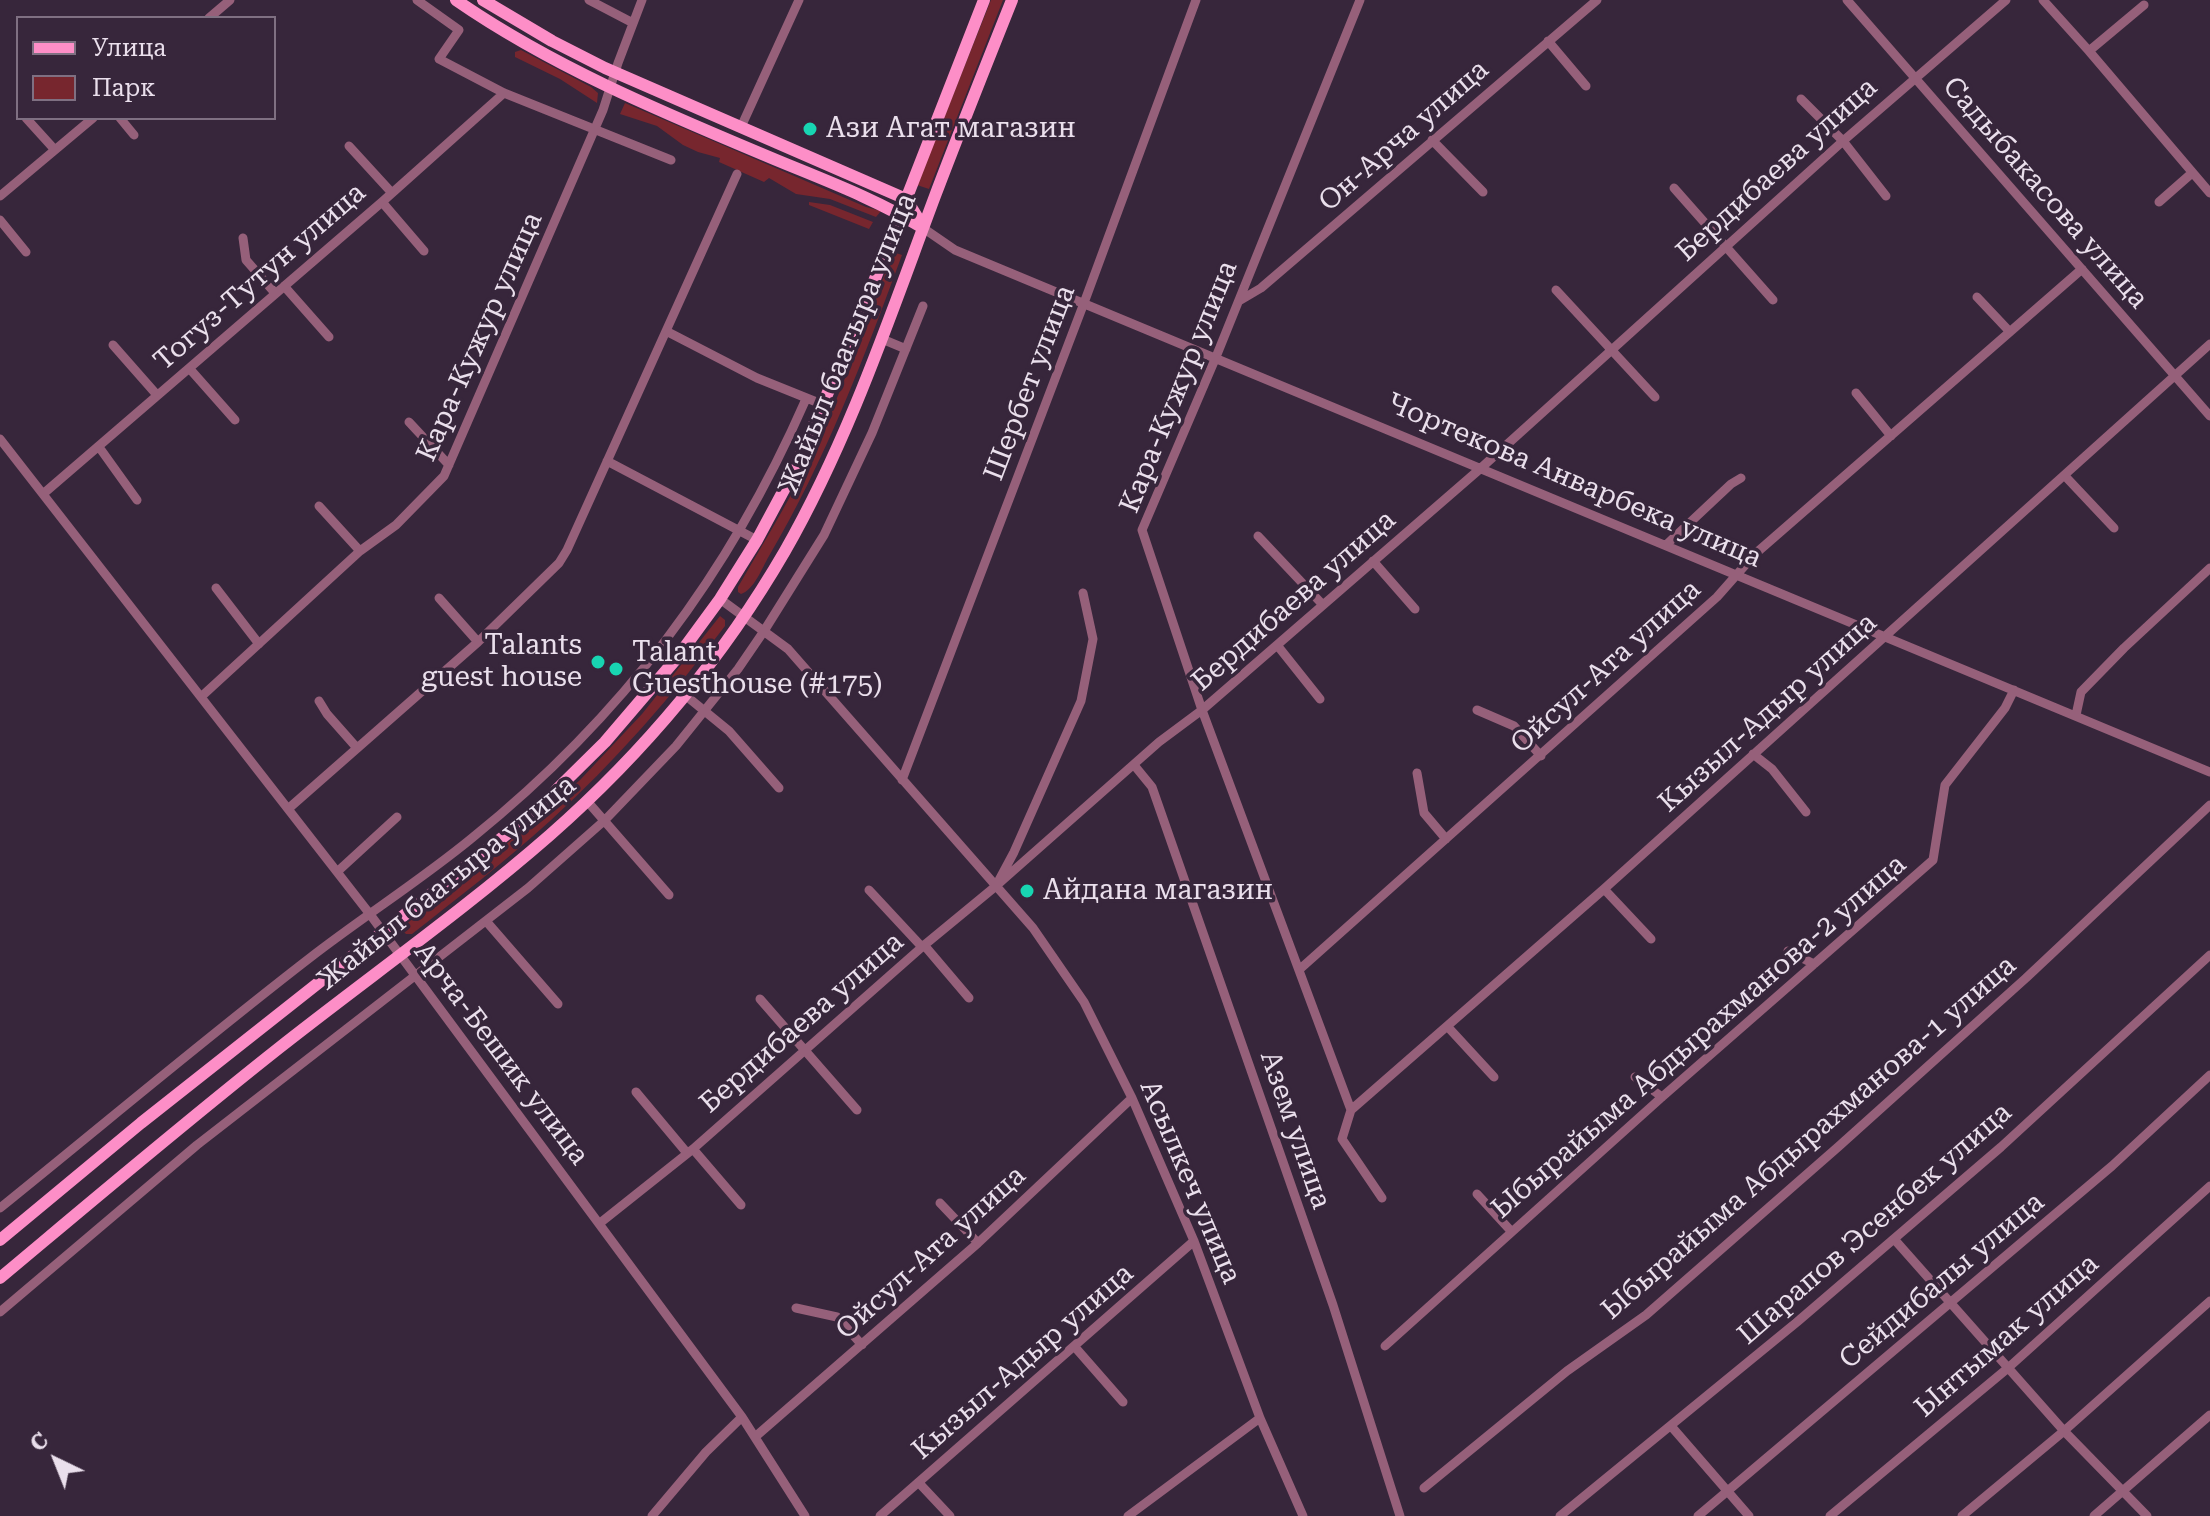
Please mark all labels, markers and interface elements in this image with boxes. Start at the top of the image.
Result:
legend [16,16,276,120]
text: Улица [92,34,166,62]
street label: Он-Арча улица [1312,53,1496,219]
street label: Садыбакасова улица [1935,70,2155,316]
street label: Бердибаева улица [1670,71,1884,269]
text: Парк [92,74,155,102]
place label: Ази Агат магазин [826,112,1076,146]
marker: Ази Агат магазин [801,120,819,138]
street label: Тогуз-Тутун улица [147,176,373,378]
street label: Жайыл баатыра улица [772,188,924,500]
street label: Кара-Кужур улица [410,207,550,467]
street label: Кара-Кужур улица [1113,256,1245,518]
street label: Шербет улица [977,281,1083,485]
street label: Чортекова Анварбека улица [1381,387,1767,575]
street label: Бердибаева улица [1185,504,1403,698]
street label: Ойсул-Ата улица [1504,573,1708,761]
street label: Кызыл-Адыр улица [1652,606,1884,820]
place label: Talants guest house [421,629,582,695]
place label: Talant Guesthouse (#175) [632,636,882,702]
marker: Talants guest house [589,653,607,671]
marker: Talant Guesthouse (#175) [607,660,625,678]
street label: Жайыл баатыра улица [311,769,583,997]
street label: Ыбырайыма Абдырахманова-2 улица [1485,848,1913,1226]
place label: Айдана магазин [1043,874,1273,908]
marker: Айдана магазин [1018,882,1036,900]
street label: Бердибаева улица [693,926,911,1120]
street label: Арча-Бешик улица [406,936,596,1172]
street label: Ыбырайыма Абдырахманова-1 улица [1595,949,2023,1327]
street label: Азем улица [1252,1047,1338,1213]
street label: Асылкеч улица [1132,1075,1248,1289]
street label: Шарапов Эсенбек улица [1731,1096,2019,1352]
street label: Ойсул-Ата улица [829,1159,1033,1347]
street label: Сейдибалы улица [1833,1186,2051,1376]
street label: Ынтымак улица [1908,1247,2106,1425]
street label: Кызыл-Адыр улица [906,1257,1140,1467]
north arrow [16,1420,96,1500]
text: С [25,1428,53,1456]

